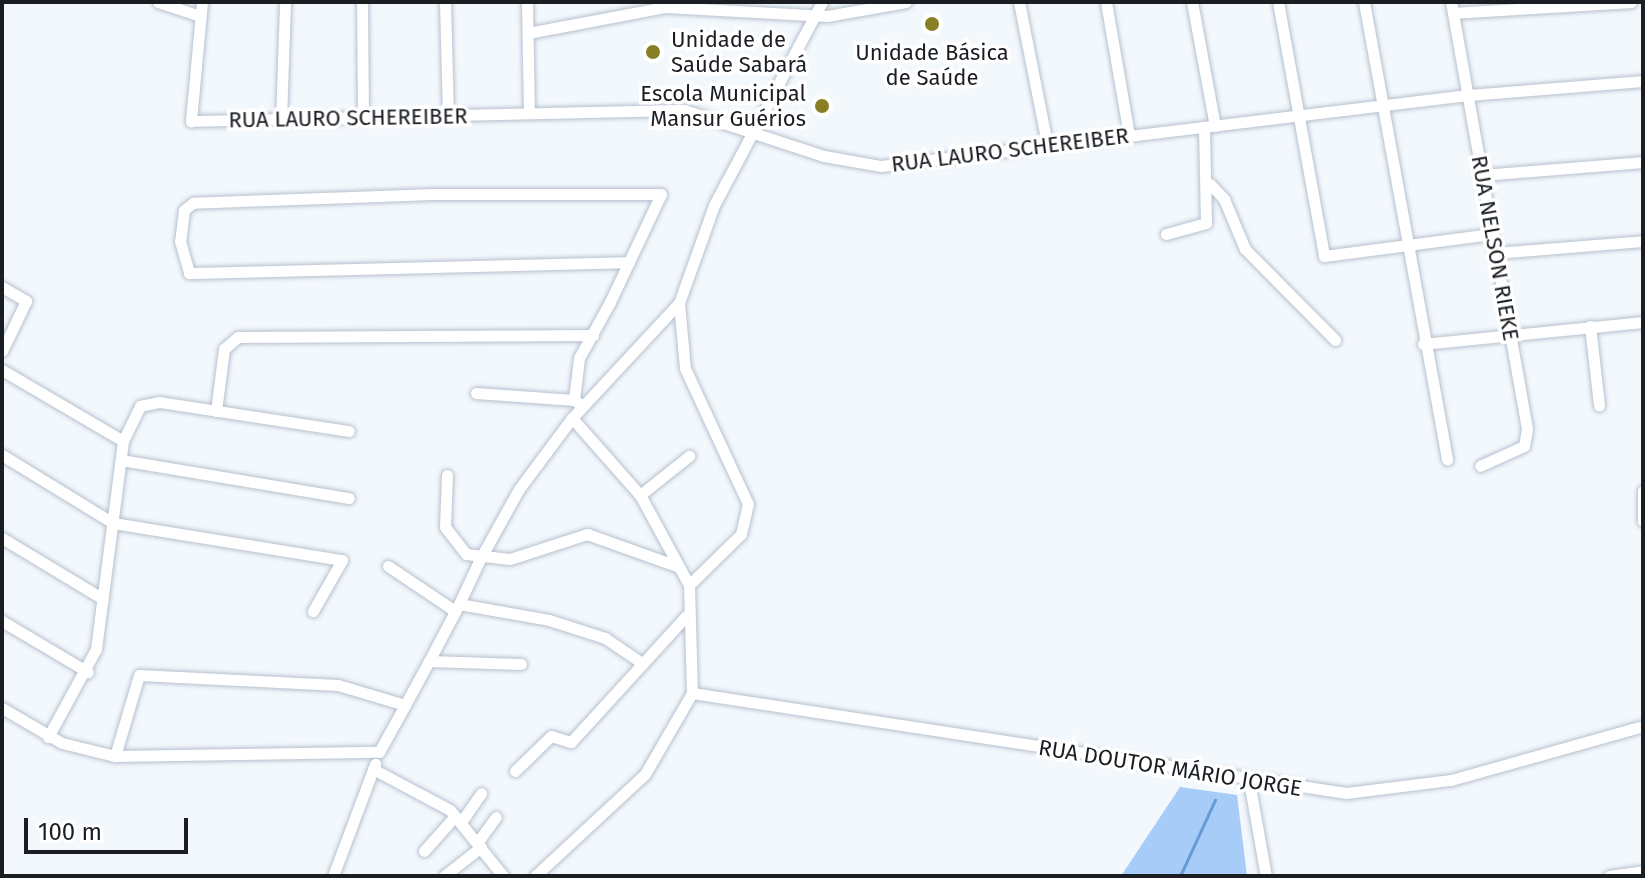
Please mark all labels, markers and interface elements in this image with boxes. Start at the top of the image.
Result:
marker: Unidade Básica de Saúde [921,13,943,35]
place label: Unidade de Saúde Sabará [671,26,807,78]
place label: Unidade Básica de Saúde [855,39,1009,90]
marker: Unidade de Saúde Sabará [642,41,664,63]
place label: Escola Municipal Mansur Guérios [640,80,806,132]
marker: Escola Municipal Mansur Guérios [813,97,831,115]
street label: RUA LAURO SCHEREIBER [228,103,468,133]
street label: RUA LAURO SCHEREIBER [890,122,1130,178]
street label: RUA NELSON RIEKE [1466,153,1524,343]
street label: RUA DOUTOR MÁRIO JORGE [1037,734,1303,802]
scale bar [28,802,192,852]
text: 100 m [38,818,102,846]

